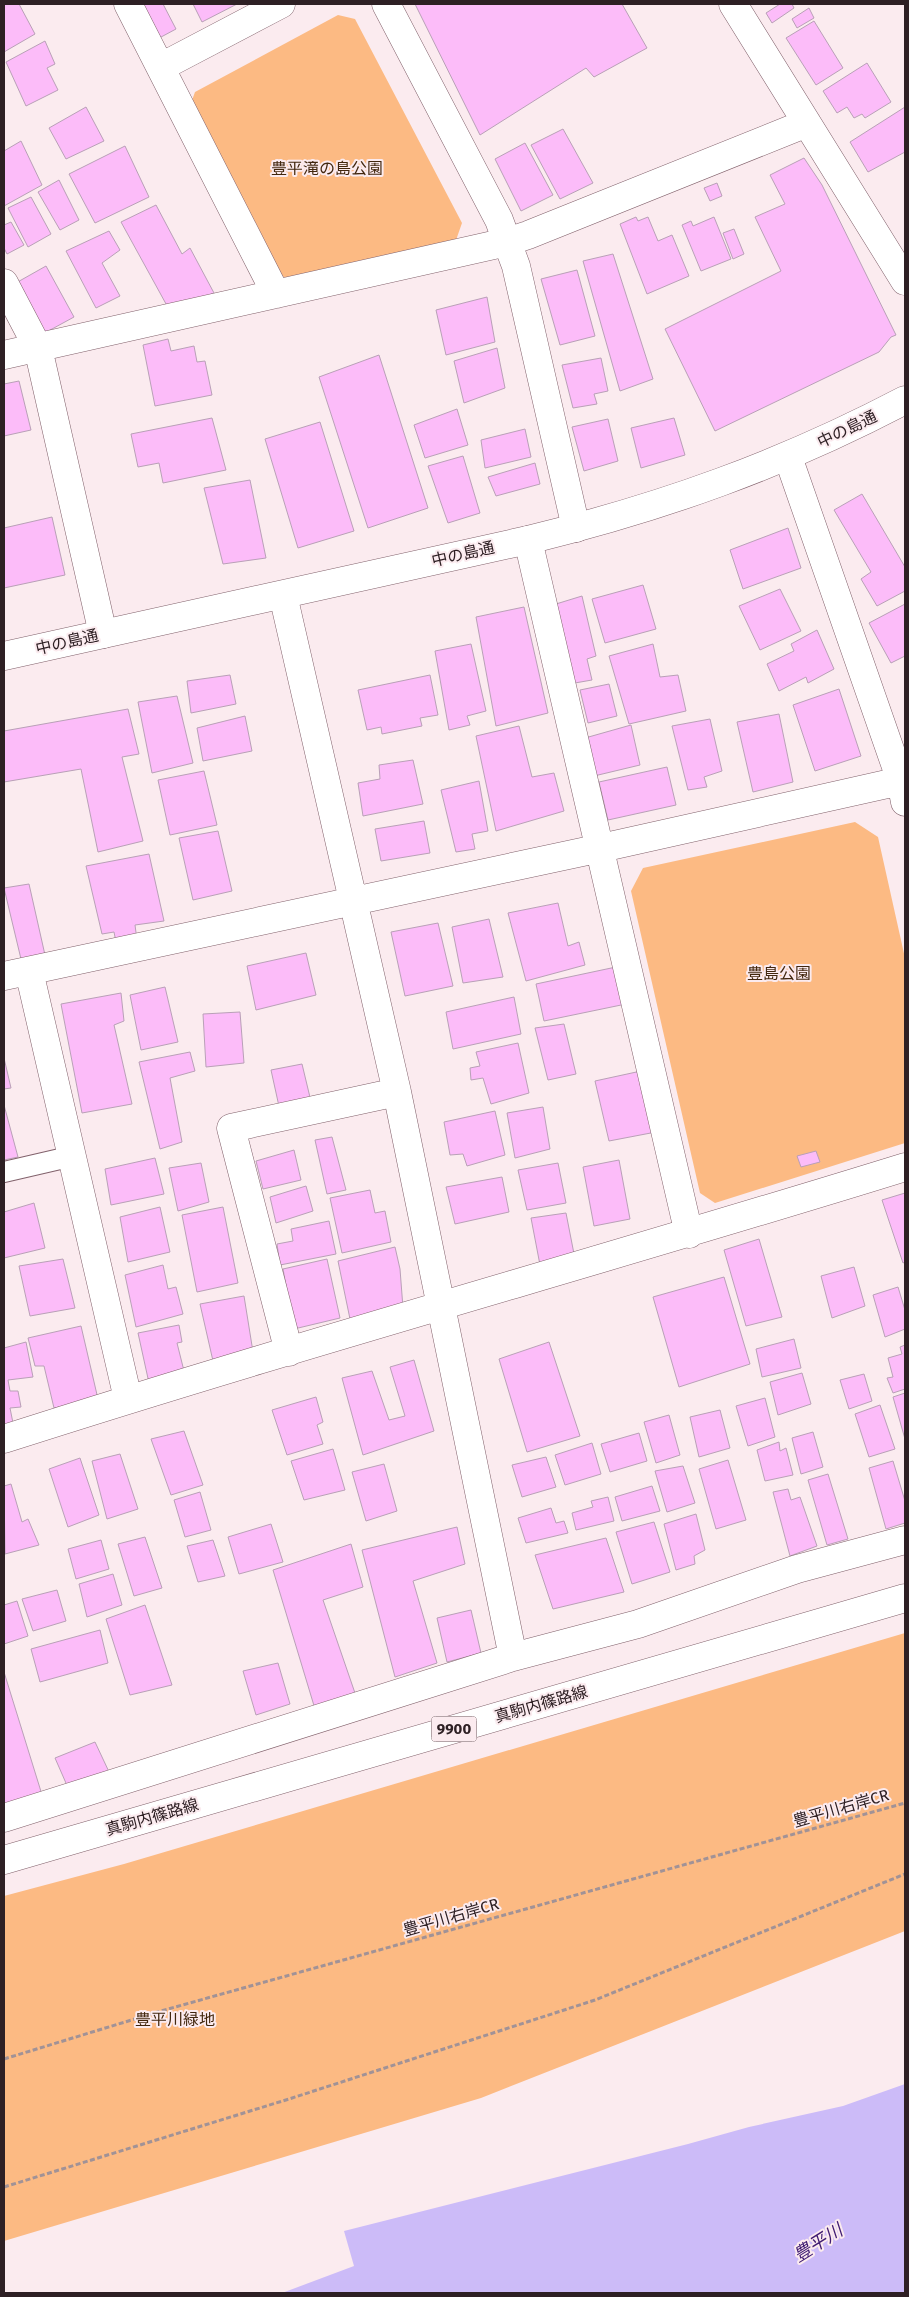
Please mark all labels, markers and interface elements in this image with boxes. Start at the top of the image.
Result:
park label: 豊平滝の島公園 [271,159,383,178]
street label: 中の島通 [814,406,880,452]
street label: 中の島通 [430,538,496,570]
street label: 中の島通 [34,626,100,658]
park label: 豊島公園 [747,964,811,983]
street label: 真駒内篠路線 [492,1682,590,1726]
road number: 9900 [432,1716,476,1742]
street label: 豊平川右岸CR [791,1785,891,1831]
street label: 真駒内篠路線 [103,1795,201,1839]
street label: 豊平川右岸CR [401,1894,501,1940]
park label: 豊平川緑地 [135,2010,215,2029]
water label: 豊平川 [789,2218,848,2267]

